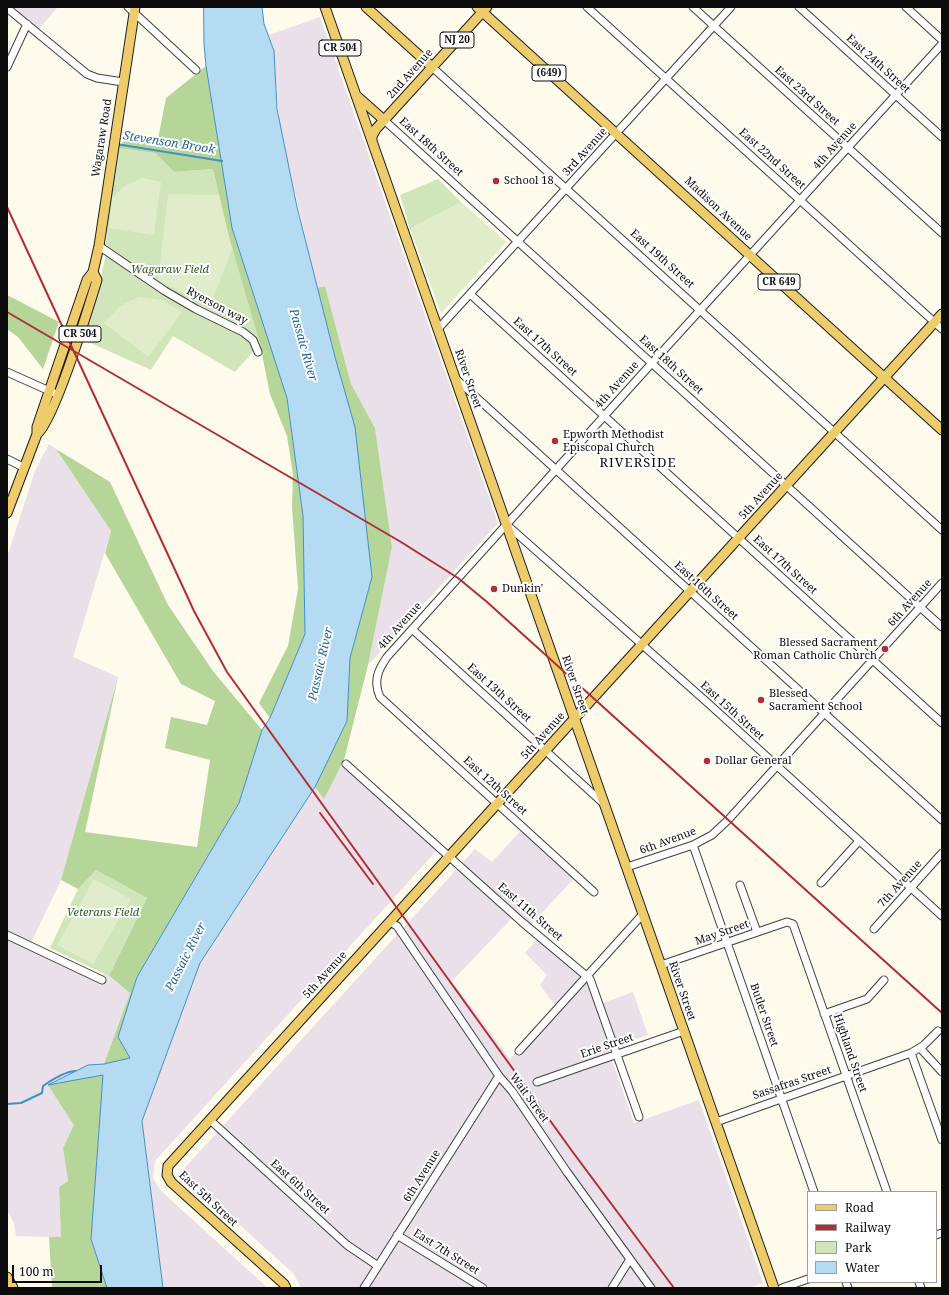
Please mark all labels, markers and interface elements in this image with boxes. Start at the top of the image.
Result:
road number: NJ 20 [440,32,474,48]
street label: East 24th Street [843,32,913,96]
road number: CR 504 [319,40,361,56]
street label: 2nd Avenue [384,46,436,102]
street label: East 23rd Street [772,63,842,129]
road number: (649) [532,65,566,81]
street label: Wagaraw Road [89,98,115,178]
street label: East 18th Street [396,115,466,179]
street label: 4th Avenue [810,120,860,172]
street label: 3rd Avenue [560,125,610,179]
street label: East 22nd Street [736,126,808,192]
water label: Stevenson Brook [122,129,216,157]
place label: School 18 [504,174,554,188]
street label: Madison Avenue [682,174,754,244]
marker: School 18 [491,176,501,186]
street label: East 19th Street [627,227,697,291]
park label: Wagaraw Field [131,263,209,277]
road number: CR 649 [758,274,800,290]
street label: Ryerson way [184,284,250,328]
water label: Passaic River [286,307,320,383]
street label: East 17th Street [510,315,580,379]
road number: CR 504 [59,326,101,342]
street label: East 18th Street [636,333,706,397]
street label: River Street [452,348,484,410]
street label: 4th Avenue [592,359,642,411]
place label: Epworth Methodist Episcopal Church [563,428,664,454]
marker: Epworth Methodist Episcopal Church [550,436,560,446]
district label: RIVERSIDE [599,455,677,471]
street label: 5th Avenue [736,470,786,522]
street label: East 17th Street [750,533,820,597]
street label: East 16th Street [671,559,741,623]
street label: 6th Avenue [885,577,935,629]
place label: Dunkin' [502,582,543,596]
marker: Dunkin' [489,584,499,594]
street label: 4th Avenue [375,600,425,652]
water label: Passaic River [306,626,336,702]
place label: Blessed Sacrament Roman Catholic Church [753,636,877,662]
marker: Blessed Sacrament Roman Catholic Church [880,644,890,654]
street label: River Street [559,654,591,716]
street label: East 13th Street [464,661,534,725]
street label: East 15th Street [697,679,767,743]
place label: Blessed Sacrament School [769,687,862,713]
marker: Blessed Sacrament School [756,695,766,705]
street label: 5th Avenue [518,710,568,762]
street label: East 12th Street [460,754,530,818]
place label: Dollar General [715,754,792,768]
marker: Dollar General [702,756,712,766]
street label: 6th Avenue [638,825,698,857]
street label: 7th Avenue [875,858,925,910]
street label: East 11th Street [495,880,565,944]
park label: Veterans Field [67,906,139,920]
street label: May Street [693,918,751,948]
water label: Passaic River [163,920,209,994]
street label: 5th Avenue [300,949,350,1001]
street label: River Street [666,960,698,1022]
street label: Butler Street [747,982,781,1048]
street label: Highland Street [830,1012,870,1094]
street label: Erie Street [579,1031,635,1061]
street label: Sassafras Street [751,1063,833,1103]
street label: Wait Street [507,1071,551,1125]
street label: 6th Avenue [401,1147,443,1205]
street label: East 6th Street [268,1157,332,1217]
street label: East 5th Street [176,1169,240,1229]
legend [807,1191,937,1283]
text: Road [845,1199,874,1216]
text: Railway [845,1219,891,1236]
street label: East 7th Street [411,1226,481,1278]
text: Park [845,1239,872,1256]
scale bar [14,1257,104,1283]
text: Water [845,1259,880,1276]
text: 100 m [19,1263,54,1280]

